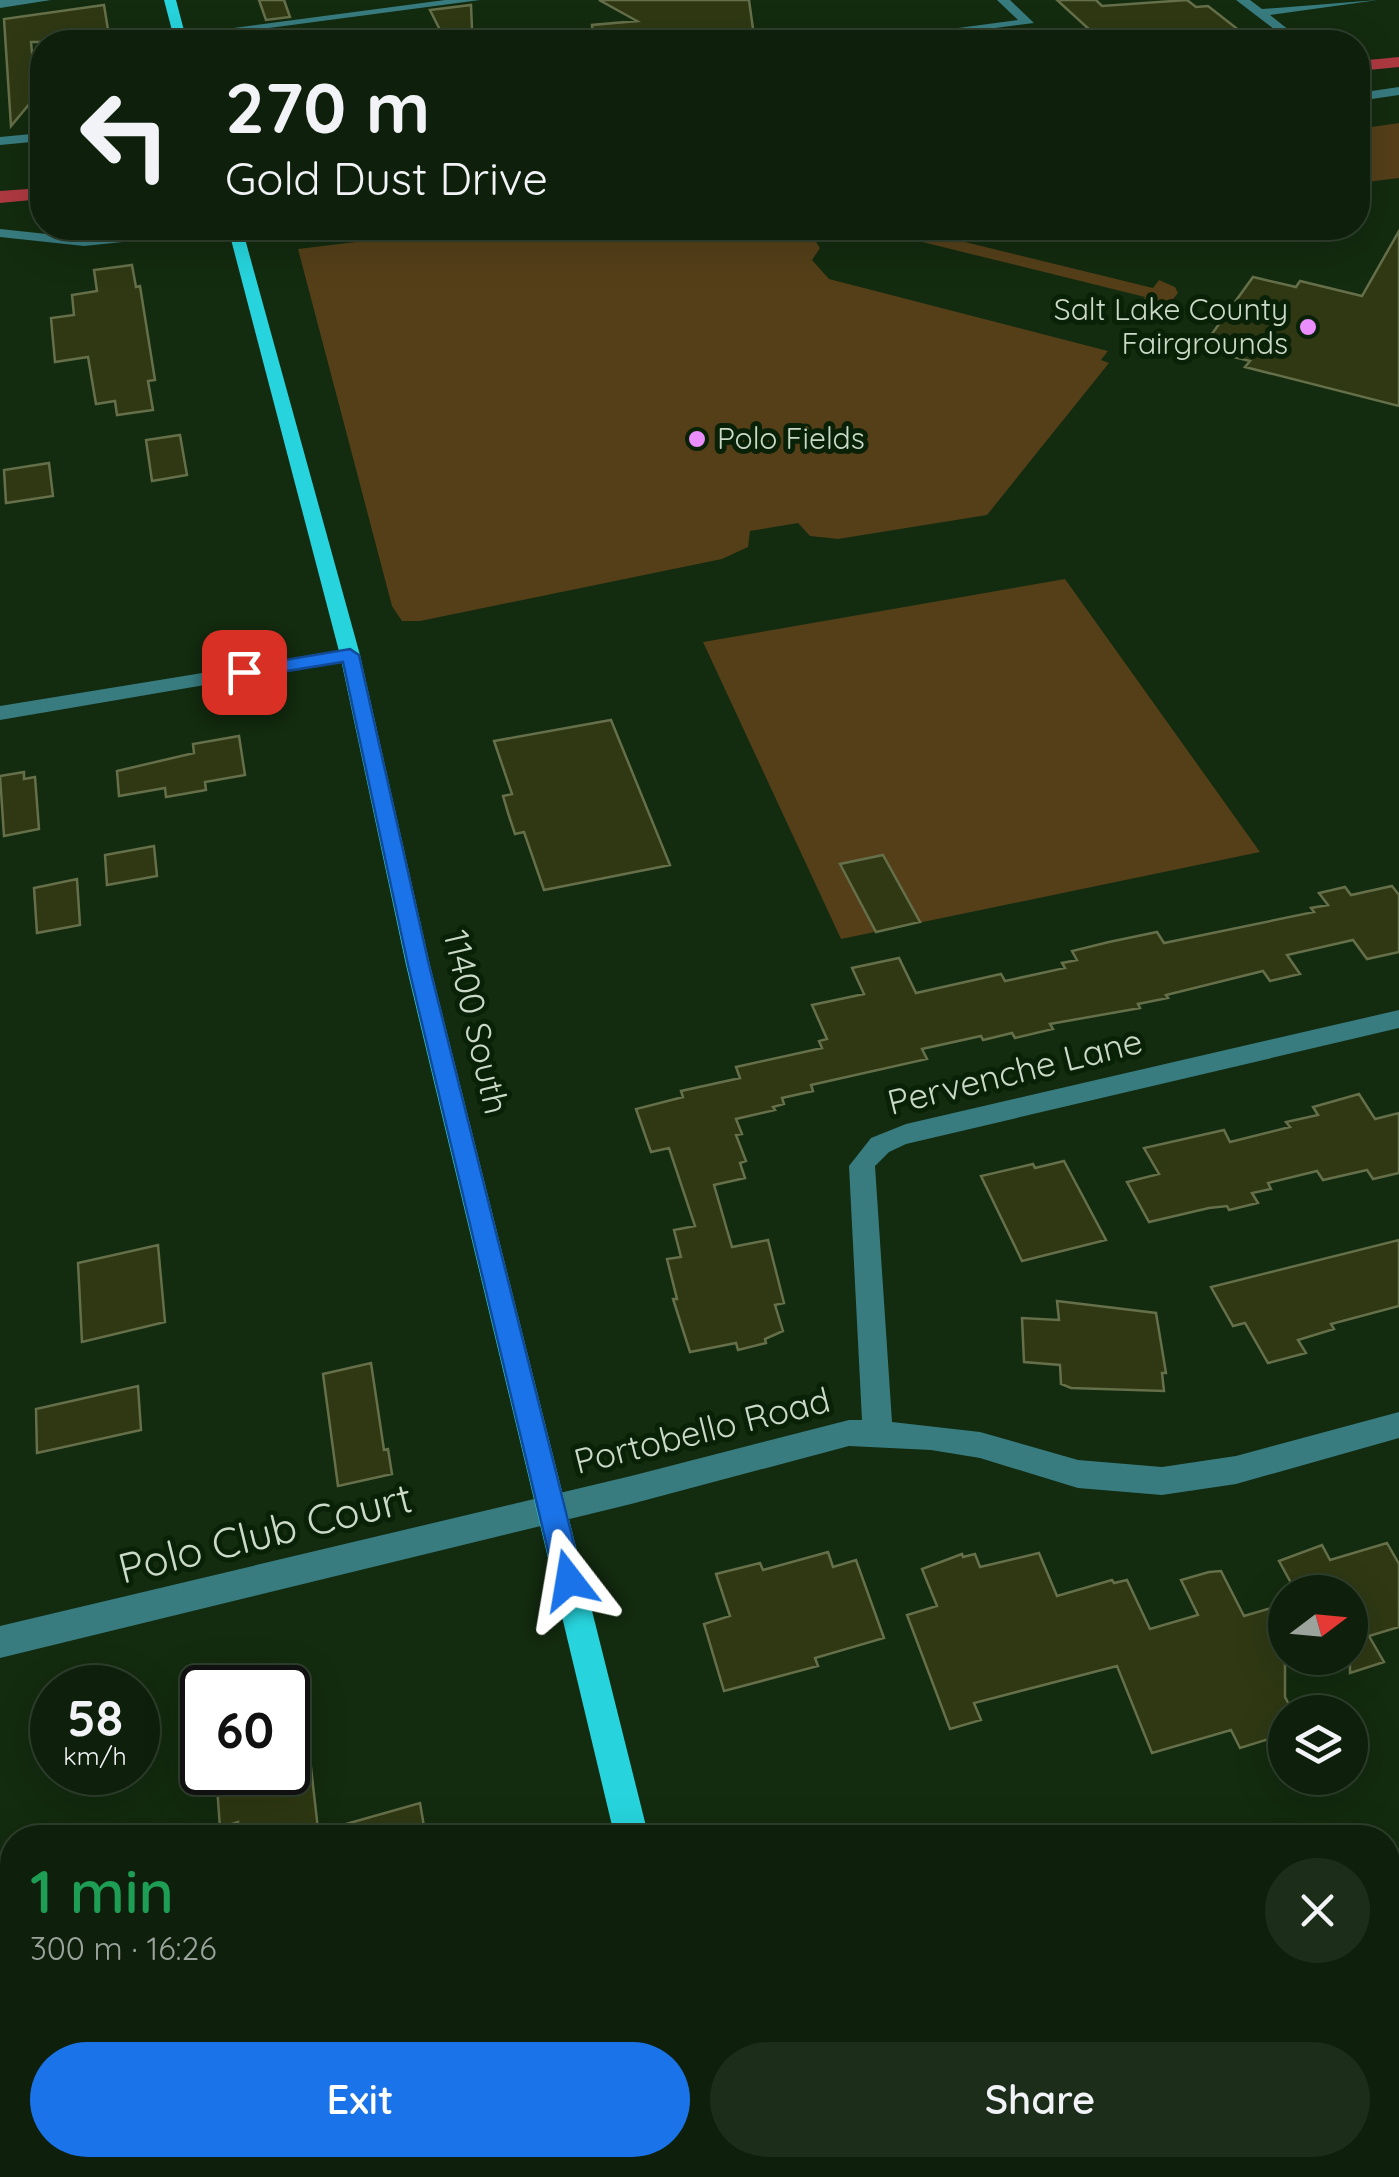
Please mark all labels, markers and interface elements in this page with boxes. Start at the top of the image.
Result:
text: 270 m [225,63,430,151]
icon: left [60,70,190,200]
text: Gold Dust Drive [225,150,548,206]
place label: Salt Lake County Fairgrounds [1054,290,1288,362]
marker: Salt Lake County Fairgrounds [1297,316,1319,338]
place label: Polo Fields [717,419,865,457]
marker: Polo Fields [686,428,708,450]
pin [202,630,287,715]
icon: arrive [217,645,272,700]
street label: 11400 South [434,925,519,1118]
street label: Pervenche Lane [883,1018,1147,1124]
street label: Portobello Road [569,1377,834,1483]
street label: Polo Club Court [113,1470,417,1595]
position arrow [517,1528,621,1632]
north arrow [1268,1575,1368,1675]
map controls [1268,1575,1368,1795]
speed limit sign: 60 [180,1665,310,1795]
text: 58 [67,1686,123,1749]
button: layers [1268,1695,1368,1795]
text: km/h [63,1740,127,1771]
text: 1 min [30,1853,174,1928]
button: close [1265,1858,1370,1963]
text: 300 m · 16:26 [30,1928,216,1968]
button: Exit [30,2042,690,2157]
button: Share [710,2042,1370,2157]

